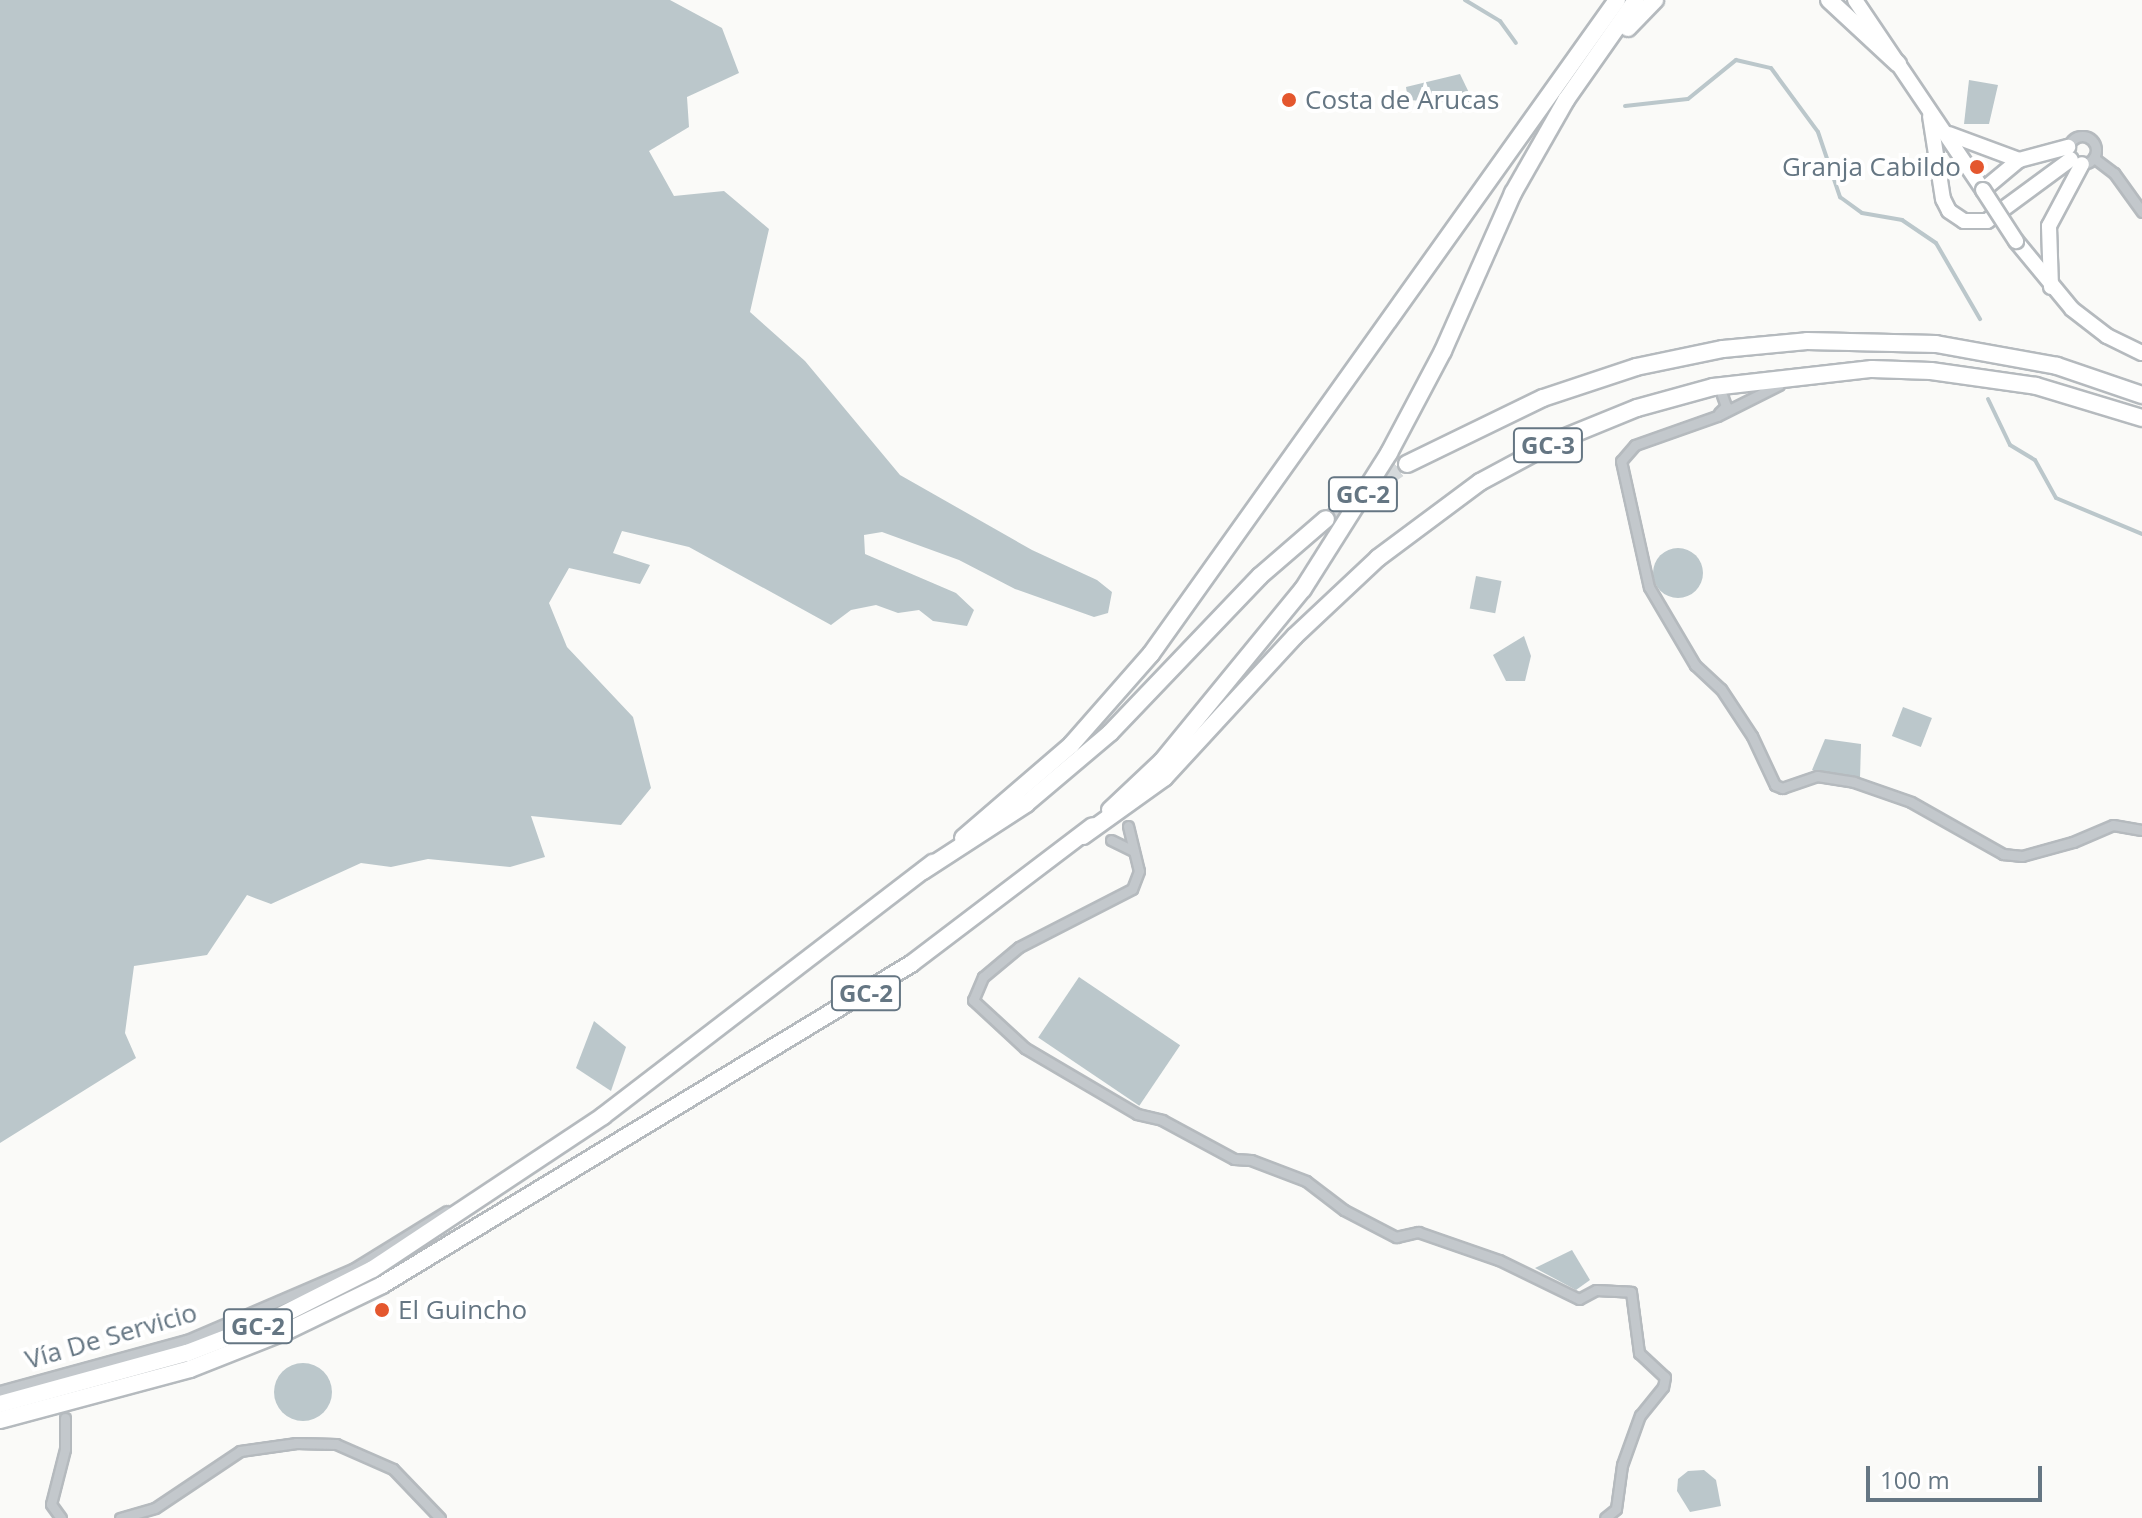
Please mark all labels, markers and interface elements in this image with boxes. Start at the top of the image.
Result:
place label: Costa de Arucas [1305,84,1499,116]
marker: Costa de Arucas [1280,91,1298,109]
place label: Granja Cabildo [1782,151,1961,183]
marker: Granja Cabildo [1968,158,1986,176]
road number: GC-3 [1512,425,1584,465]
road number: GC-2 [1327,474,1399,514]
road number: GC-2 [830,973,902,1013]
place label: El Guincho [398,1294,527,1326]
street label: Vía De Servicio [22,1297,200,1375]
marker: El Guincho [373,1301,391,1319]
road number: GC-2 [222,1306,294,1346]
scale bar [1870,1450,2046,1500]
text: 100 m [1880,1463,1950,1496]

